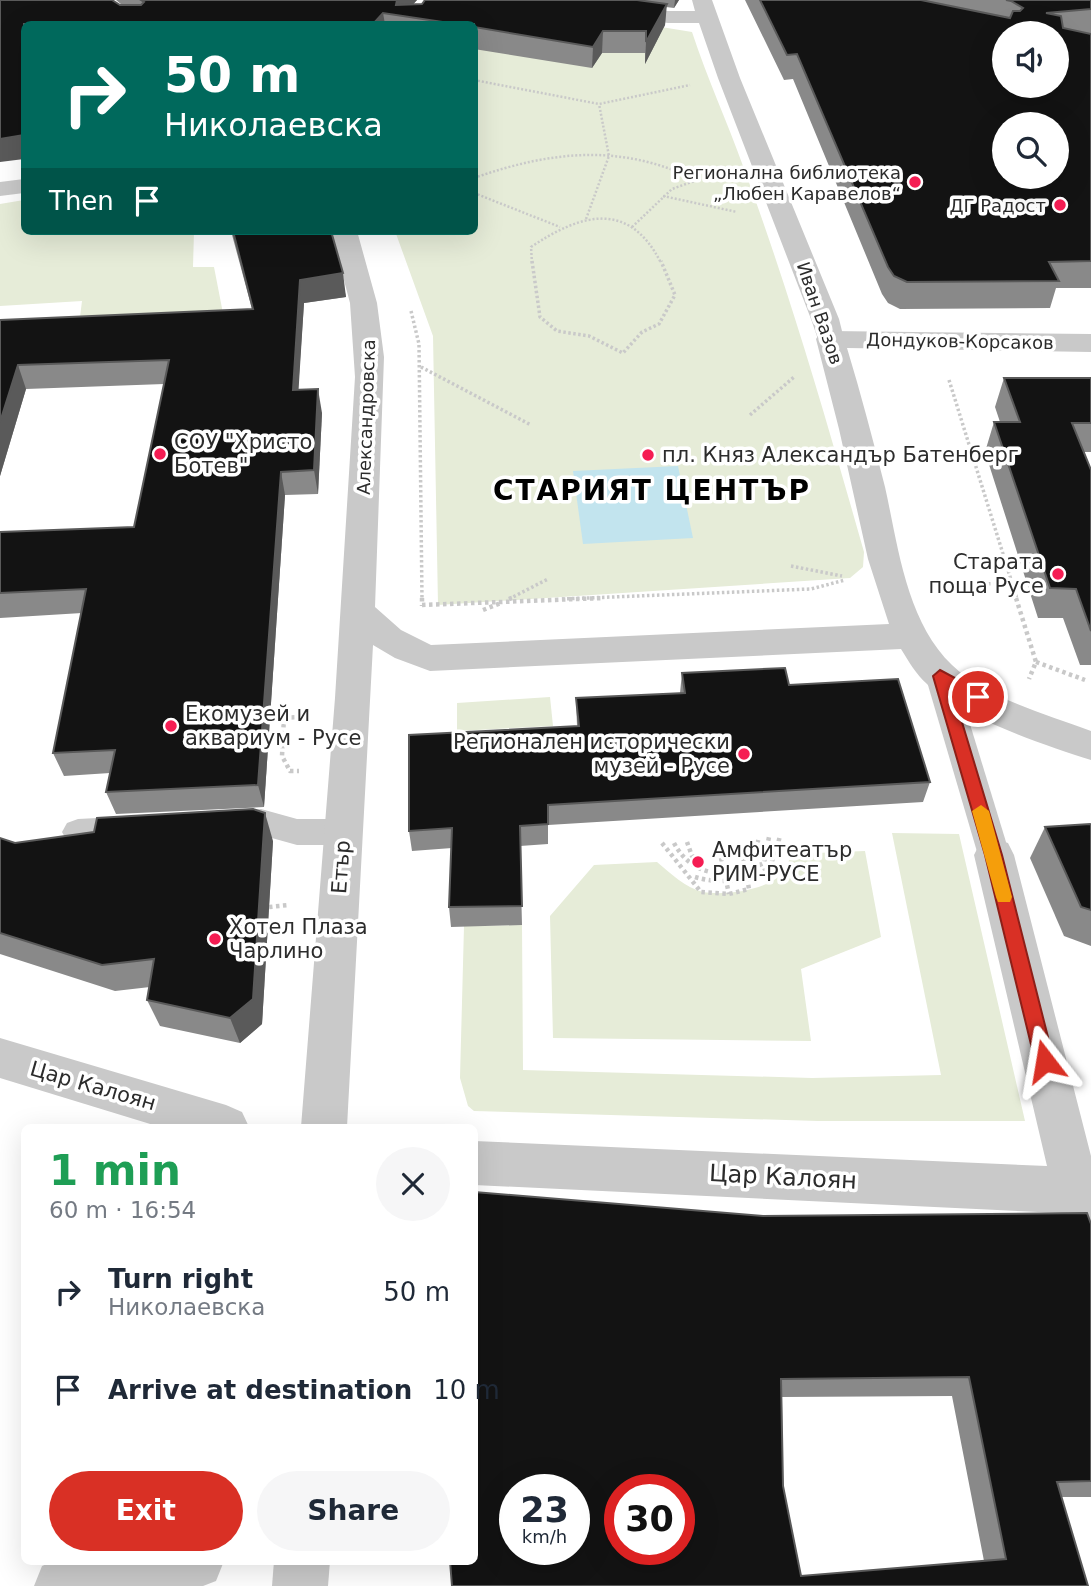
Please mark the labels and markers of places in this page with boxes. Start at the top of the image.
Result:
place label: Регионална библиотека „Любен Каравелов“ [673,162,901,204]
marker: Регионална библиотека „Любен Каравелов“ [907,174,923,190]
place label: ДГ Радост [950,195,1046,216]
marker: ДГ Радост [1052,197,1068,213]
place label: СОУ "Христо Ботев" [174,430,312,478]
place label: пл. Княз Александър Батенберг [662,443,1019,467]
marker: СОУ "Христо Ботев" [152,446,168,462]
marker: пл. Княз Александър Батенберг [640,447,656,463]
place label: Старата поща Русе [929,550,1044,598]
marker: Старата поща Русе [1050,566,1066,582]
pin [948,667,1008,727]
place label: Екомузей и аквариум - Русе [185,702,362,750]
marker: Екомузей и аквариум - Русе [163,718,179,734]
place label: Регионален исторически музей - Русе [453,730,730,778]
marker: Регионален исторически музей - Русе [736,746,752,762]
place label: Амфитеатър РИМ-РУСЕ [712,838,852,886]
marker: Амфитеатър РИМ-РУСЕ [690,854,706,870]
place label: Хотел Плаза Чарлино [229,915,368,963]
marker: Хотел Плаза Чарлино [207,931,223,947]

